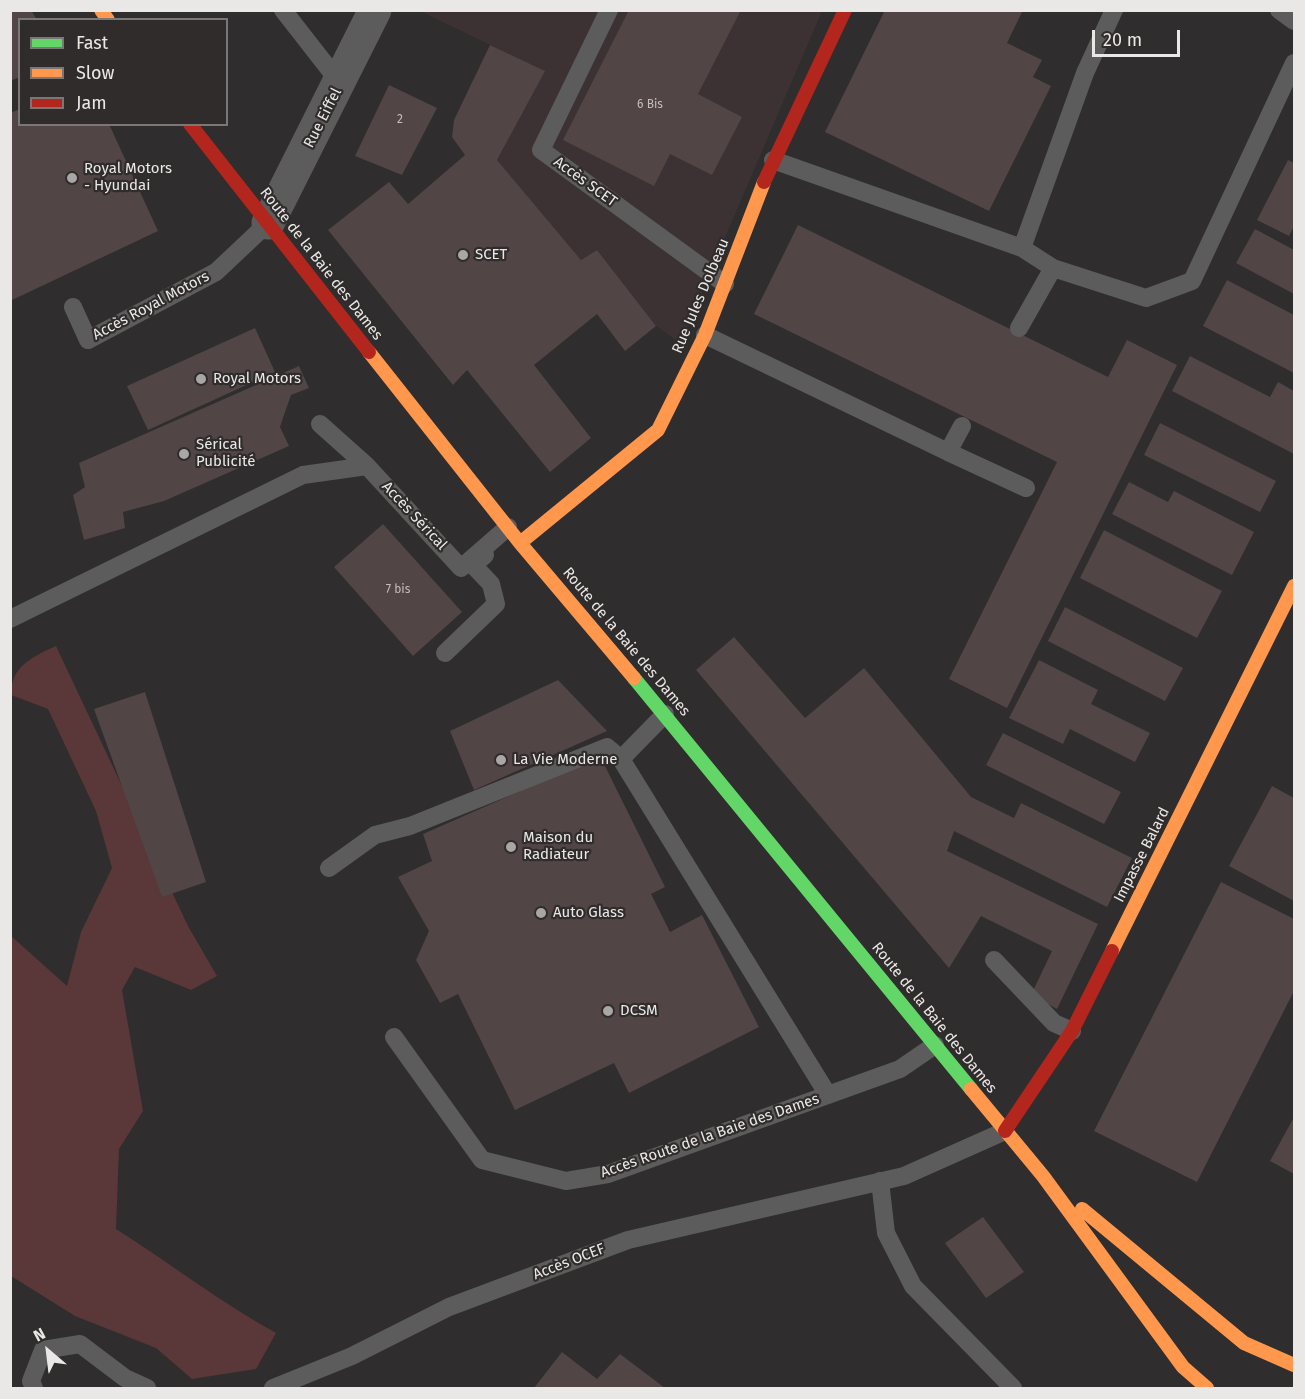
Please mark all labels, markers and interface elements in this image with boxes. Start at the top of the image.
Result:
legend [18,18,228,126]
scale bar [1095,18,1184,56]
text: 20 m [1103,29,1142,51]
text: Fast [76,32,108,54]
text: Slow [76,62,114,84]
street label: Rue Eiffel [300,85,346,151]
text: Jam [76,92,107,114]
house number: 6 Bis [637,98,663,112]
house number: 2 [397,113,403,127]
street label: Accès SCET [550,153,620,211]
place label: Royal Motors - Hyundai [84,160,172,195]
marker: Royal Motors - Hyundai [65,171,79,185]
street label: Route de la Baie des Dames [256,184,386,344]
street label: Rue Jules Dolbeau [669,236,733,356]
place label: SCET [475,246,507,264]
marker: SCET [456,248,470,262]
street label: Accès Royal Motors [90,268,212,344]
place label: Royal Motors [213,370,301,388]
marker: Royal Motors [194,372,208,386]
place label: Sérical Publicité [196,436,255,471]
marker: Sérical Publicité [177,447,191,461]
street label: Accès Sérical [378,478,450,554]
street label: Route de la Baie des Dames [558,564,694,720]
house number: 7 bis [386,583,410,597]
place label: La Vie Moderne [513,751,618,769]
marker: La Vie Moderne [494,753,508,767]
street label: Impasse Balard [1110,805,1174,905]
place label: Maison du Radiateur [523,829,593,864]
marker: Maison du Radiateur [504,840,518,854]
place label: Auto Glass [553,904,624,922]
marker: Auto Glass [534,906,548,920]
street label: Route de la Baie des Dames [868,939,1000,1097]
place label: DCSM [620,1002,658,1020]
marker: DCSM [601,1004,615,1018]
street label: Accès Route de la Baie des Dames [598,1090,822,1182]
street label: Accès OCEF [530,1240,608,1284]
north arrow [18,1321,78,1381]
text: N [30,1324,48,1346]

